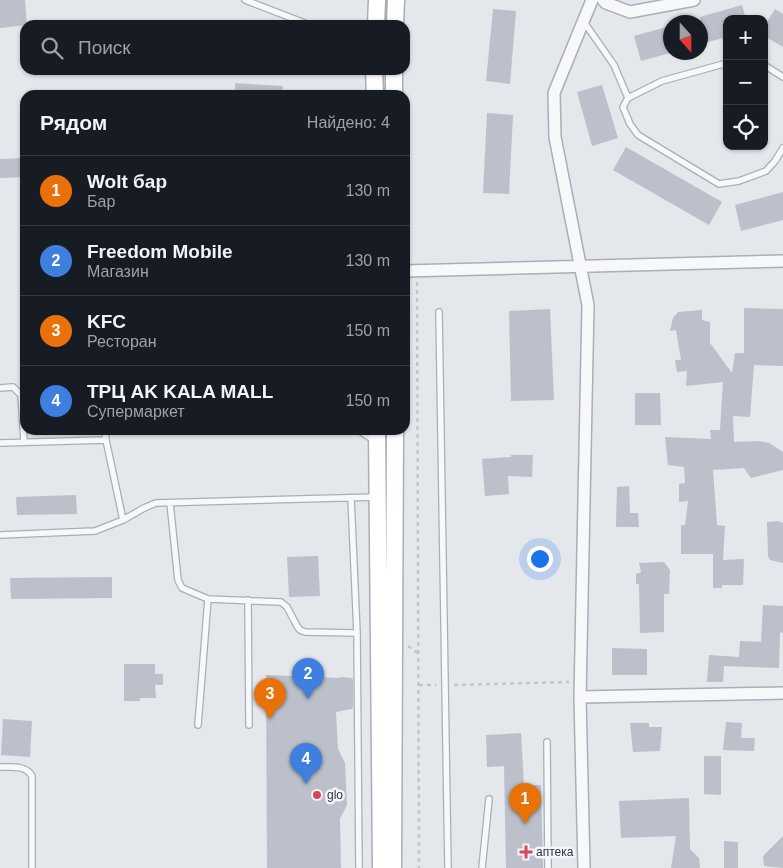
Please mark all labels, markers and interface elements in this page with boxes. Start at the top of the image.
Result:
north arrow [663,15,708,60]
map controls [723,15,768,150]
button: + [723,15,768,60]
search box [20,20,410,75]
icon: search [38,34,66,62]
text: Поиск [78,37,131,58]
button: − [723,60,768,105]
button: locate [723,105,768,150]
text: Рядом [40,111,107,134]
text: Найдено: 4 [307,114,390,131]
text: Wolt бар [87,171,167,192]
text: 1 [52,182,60,199]
text: 130 m [346,182,390,199]
text: Бар [87,193,115,210]
text: Freedom Mobile [87,241,233,262]
text: 2 [52,252,60,269]
text: 130 m [346,252,390,269]
text: Магазин [87,263,149,280]
text: KFC [87,311,126,332]
text: 3 [52,322,60,339]
text: 150 m [346,322,390,339]
text: Ресторан [87,333,157,350]
text: ТРЦ AK KALA MALL [87,381,273,402]
text: 4 [52,392,60,409]
text: 150 m [346,392,390,409]
text: Супермаркет [87,403,185,420]
your location [527,546,553,572]
pin: 2 [292,658,324,699]
pin: 3 [254,678,286,719]
pin: 4 [290,743,322,784]
pin: 1 [509,783,541,824]
place label: glo [327,788,343,802]
marker: glo [311,789,323,801]
place label: аптека [536,845,574,859]
marker: аптека [520,846,532,858]

